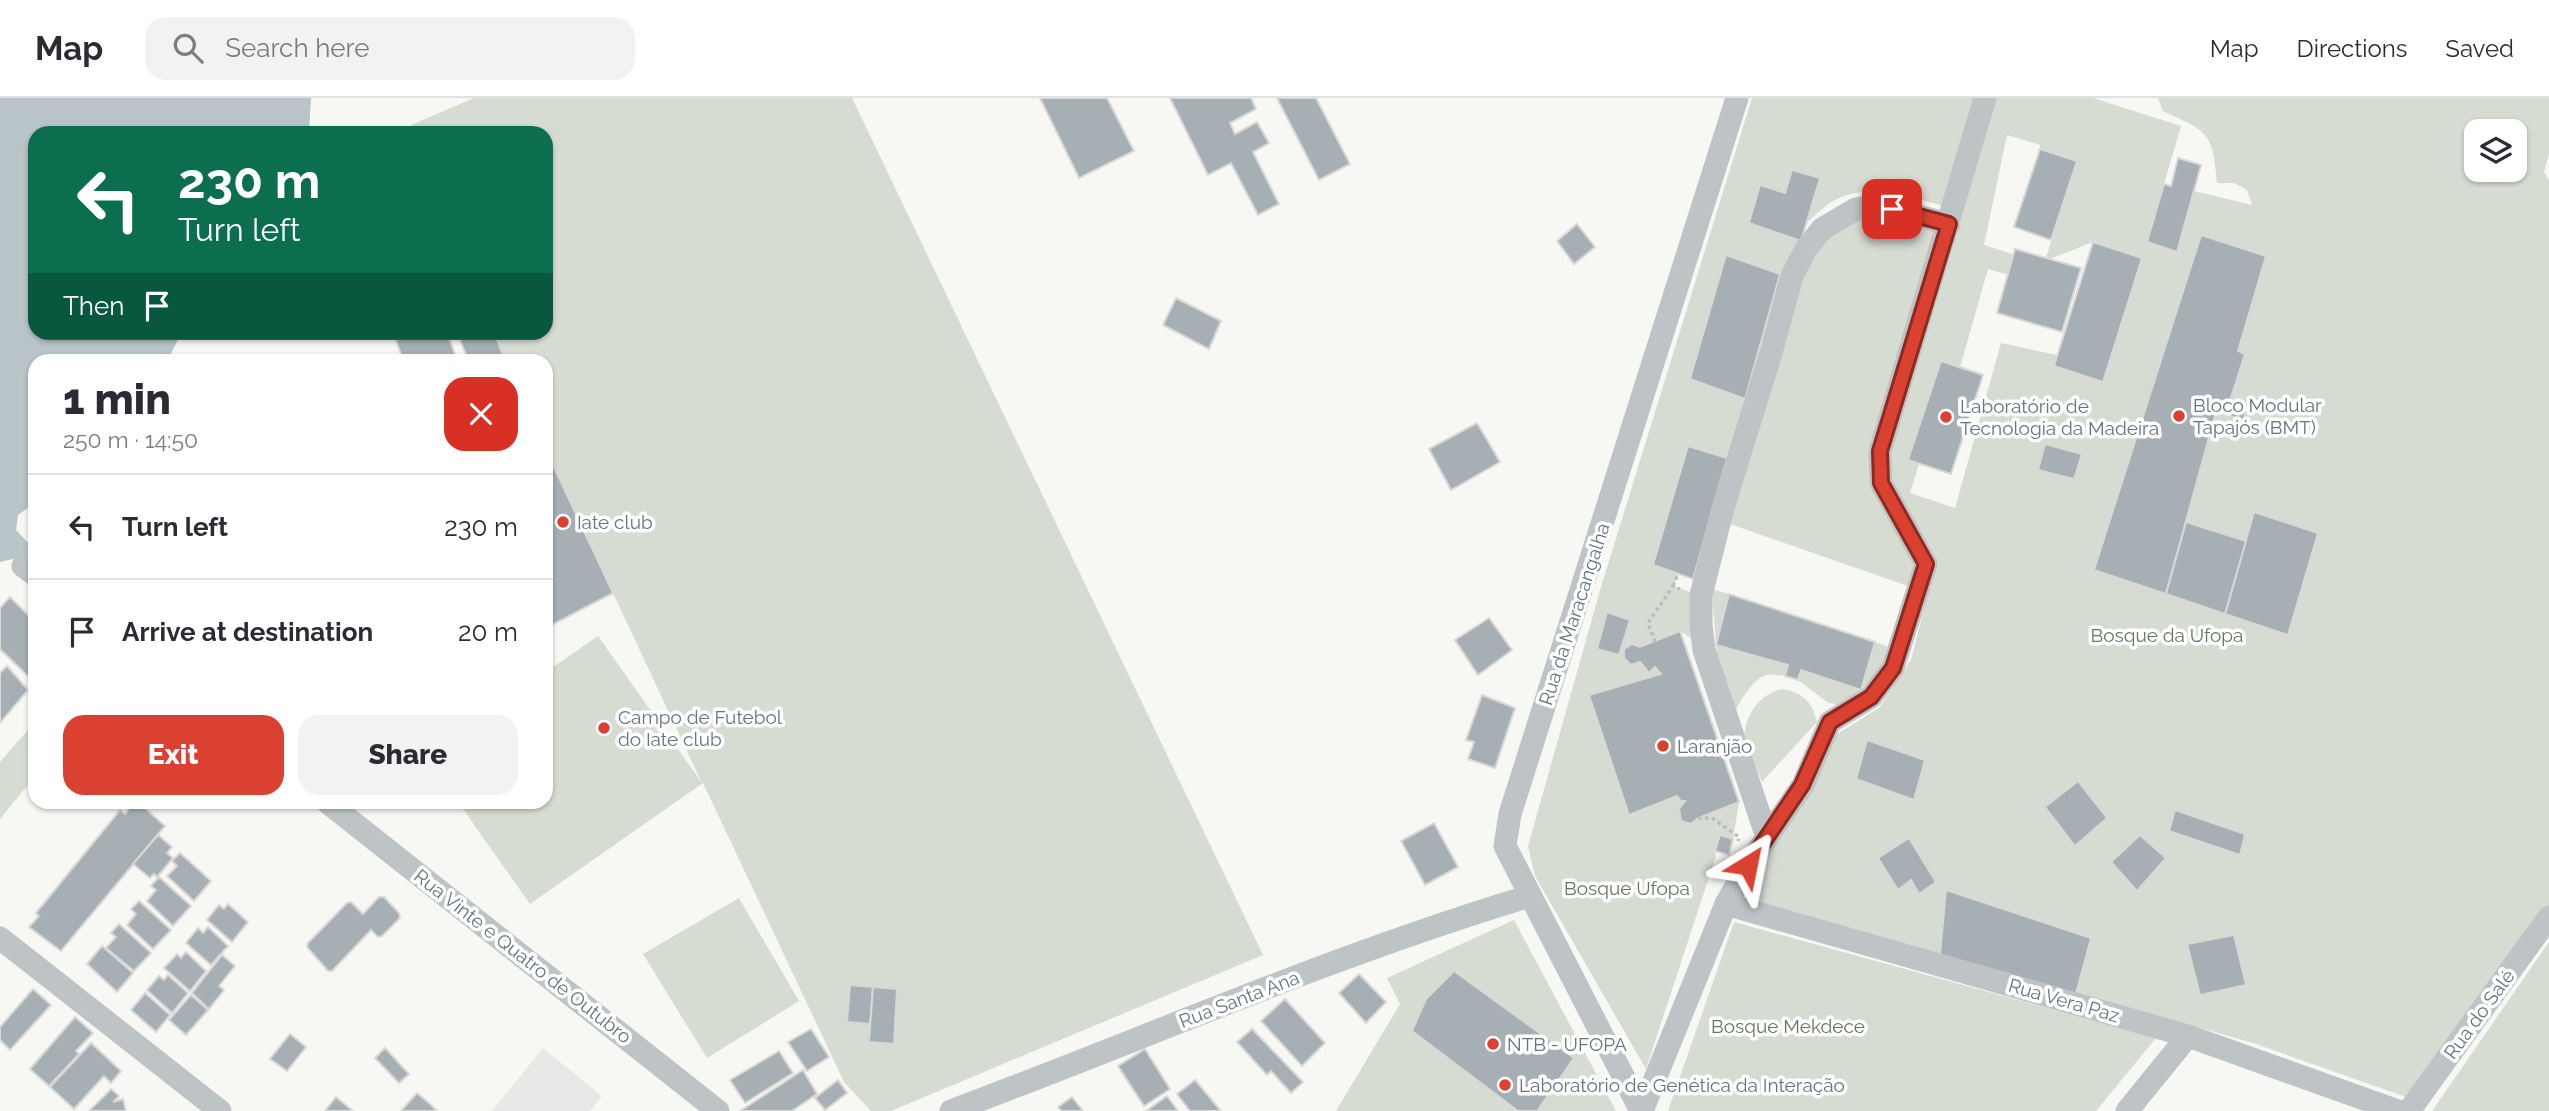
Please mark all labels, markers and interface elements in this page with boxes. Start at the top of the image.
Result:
search box [145,17,635,80]
text: Map [35,29,103,68]
icon: search [169,29,207,67]
text: Search here [225,33,370,63]
text: Map [2210,34,2259,63]
text: Directions [2297,34,2407,63]
text: Saved [2445,34,2514,63]
map controls [2464,119,2527,182]
button: layers [2464,119,2527,182]
text: 230 m [178,152,320,209]
icon: left [63,154,154,245]
pin [1862,179,1922,239]
icon: arrive [1873,190,1911,228]
text: Turn left [178,211,300,248]
icon: arrive [138,287,176,325]
text: Then [63,291,124,321]
text: 1 min [63,375,171,424]
button: close [444,377,518,451]
place label: Bloco Modular Tapajós (BMT) [2193,394,2322,438]
place label: Laboratório de Tecnologia da Madeira [1960,395,2159,439]
marker: Bloco Modular Tapajós (BMT) [2171,408,2187,424]
marker: Laboratório de Tecnologia da Madeira [1938,409,1954,425]
text: 250 m · 14:50 [63,426,198,453]
icon: left [63,508,101,546]
place label: Iate club [577,511,653,533]
text: Turn left [122,512,228,542]
text: 230 m [444,512,518,542]
marker: Iate club [555,514,571,530]
street label: Rua da Maracangalha [1534,520,1614,708]
icon: arrive [63,613,101,651]
text: Arrive at destination [122,617,373,647]
text: 20 m [458,617,518,647]
park label: Bosque da Ufopa [2091,624,2243,646]
place label: Campo de Futebol do Iate club [618,706,783,750]
button: Exit [63,715,284,795]
button: Share [298,715,518,795]
marker: Campo de Futebol do Iate club [596,720,612,736]
place label: Laranjão [1677,735,1752,757]
marker: Laranjão [1655,738,1671,754]
position arrow [1711,828,1785,902]
street label: Rua Vinte e Quatro de Outubro [410,864,636,1048]
park label: Bosque Ufopa [1564,877,1690,899]
street label: Rua do Salé [2439,965,2519,1063]
street label: Rua Santa Ana [1176,966,1302,1032]
street label: Rua Vera Paz [2006,974,2122,1026]
park label: Bosque Mekdece [1711,1015,1865,1037]
place label: NTB - UFOPA [1507,1033,1627,1055]
marker: NTB - UFOPA [1485,1036,1501,1052]
place label: Laboratório de Genética da Interação [1519,1074,1845,1096]
marker: Laboratório de Genética da Interação [1497,1077,1513,1093]

